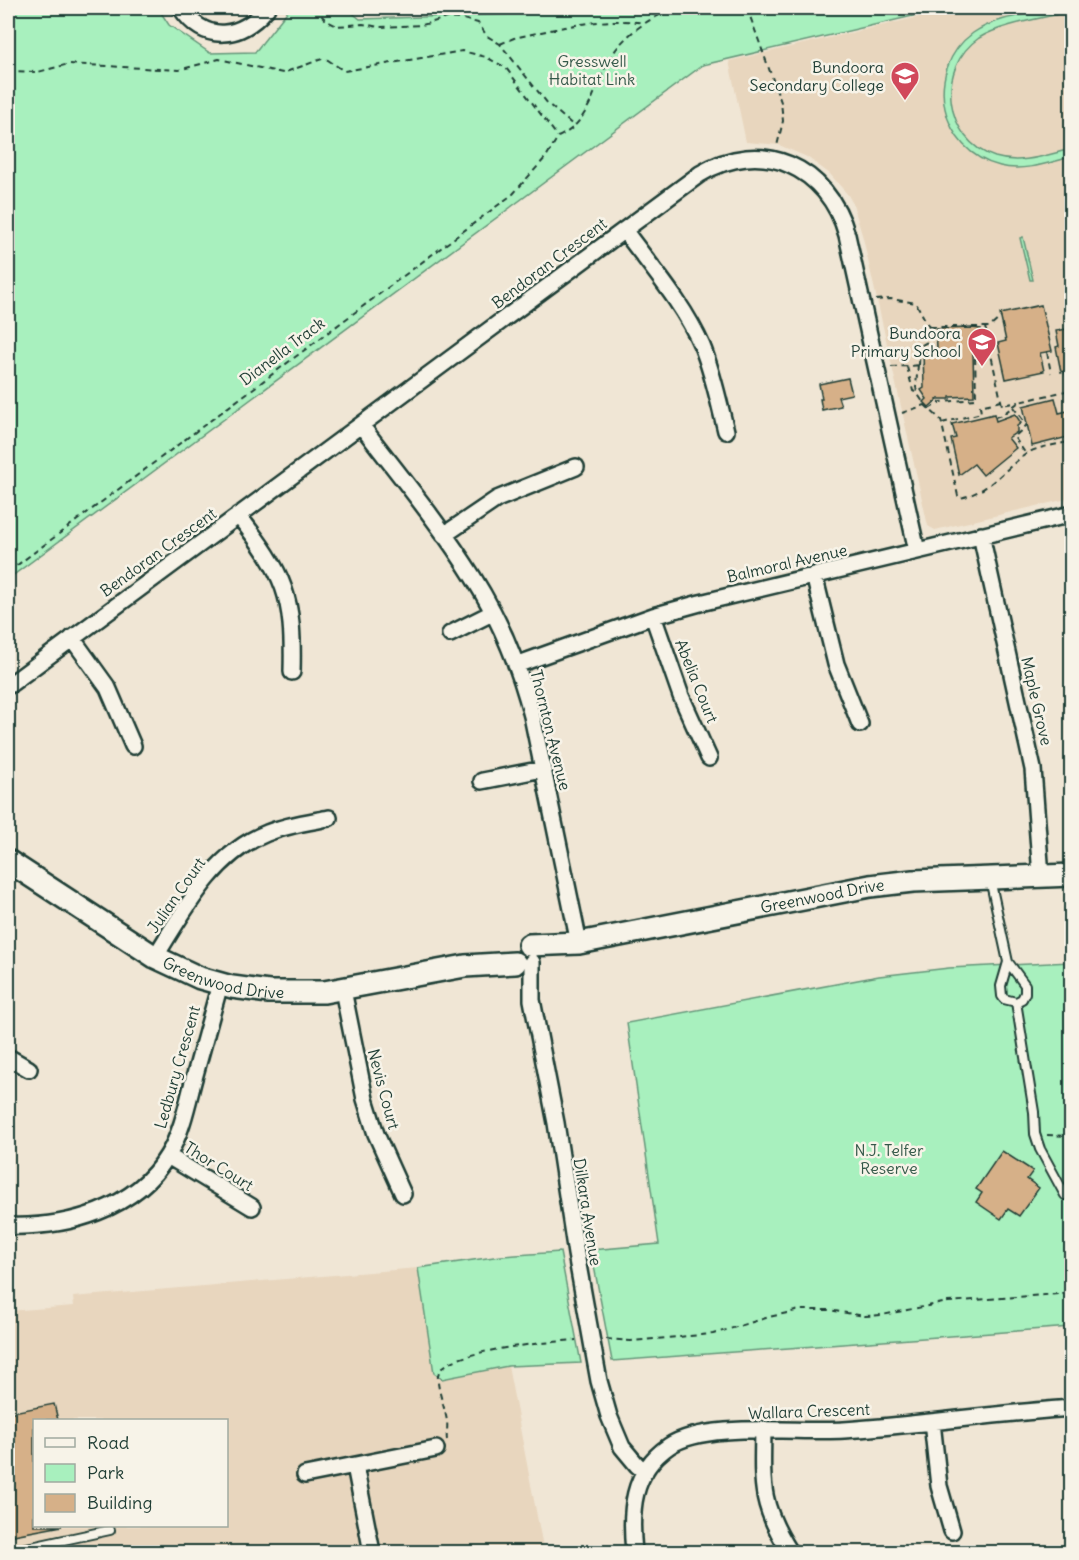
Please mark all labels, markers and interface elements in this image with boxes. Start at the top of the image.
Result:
park label: Gresswell Habitat Link [549,51,635,89]
place label: Bundoora Secondary College [750,57,884,95]
school or university icon: Bundoora Secondary College [889,60,921,102]
street label: Bendoran Crescent [488,213,611,313]
street label: Dianella Track [236,313,328,389]
place label: Bundoora Primary School [851,323,961,361]
school or university icon: Bundoora Primary School [966,326,998,368]
street label: Bendoran Crescent [96,503,220,601]
street label: Balmoral Avenue [725,539,849,587]
street label: Abelia Court [671,636,723,726]
street label: Maple Grove [1017,655,1057,747]
street label: Thornton Avenue [526,668,576,792]
street label: Julian Court [143,853,210,937]
street label: Greenwood Drive [759,874,885,917]
street label: Greenwood Drive [159,952,284,1002]
street label: Ledbury Crescent [150,1003,204,1131]
street label: Nevis Court [364,1047,405,1132]
street label: Thor Court [181,1137,258,1195]
park label: N.J. Telfer Reserve [854,1140,924,1178]
street label: Dilkara Avenue [570,1157,606,1267]
street label: Wallara Crescent [748,1399,871,1423]
legend [33,1419,228,1527]
text: Road [87,1431,130,1454]
text: Park [87,1461,124,1484]
text: Building [87,1491,152,1514]

